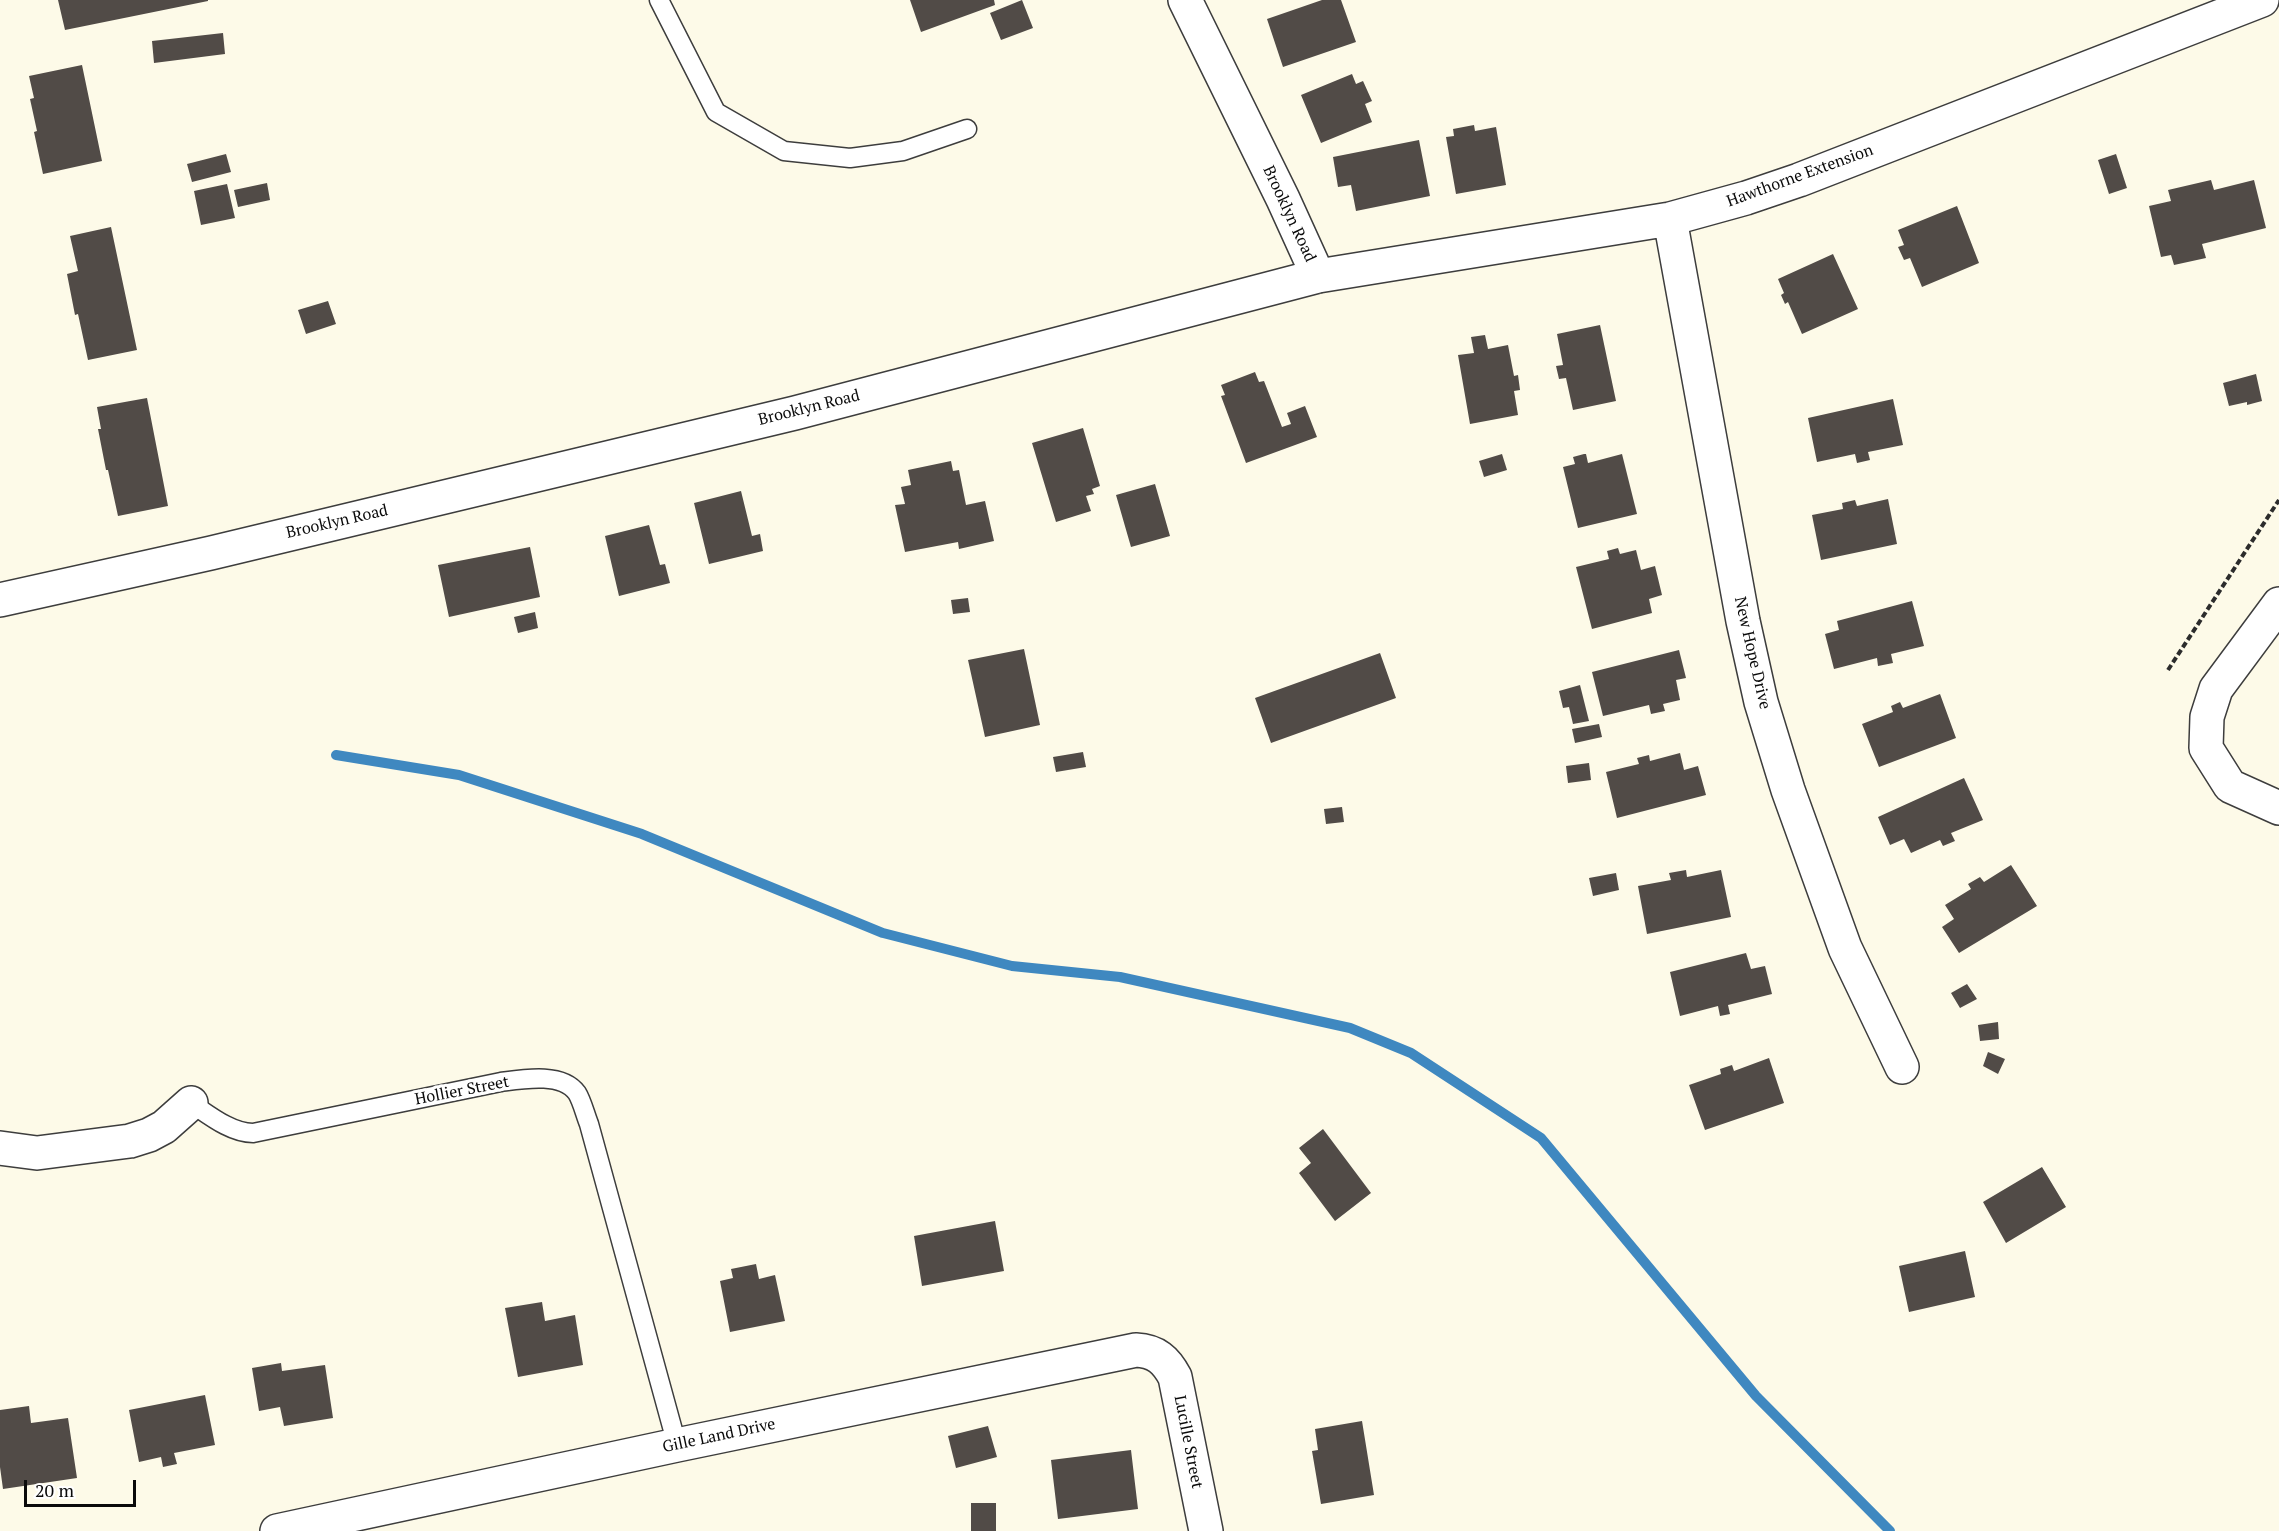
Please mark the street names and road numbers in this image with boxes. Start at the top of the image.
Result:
street label: Hawthorne Extension [1724,141,1876,211]
street label: Brooklyn Road [1258,163,1320,265]
street label: Brooklyn Road [756,386,862,430]
street label: Brooklyn Road [284,501,390,543]
street label: New Hope Drive [1730,595,1774,711]
street label: Hollier Street [413,1072,511,1110]
street label: Lucille Street [1170,1394,1206,1490]
street label: Gille Land Drive [661,1415,777,1457]

